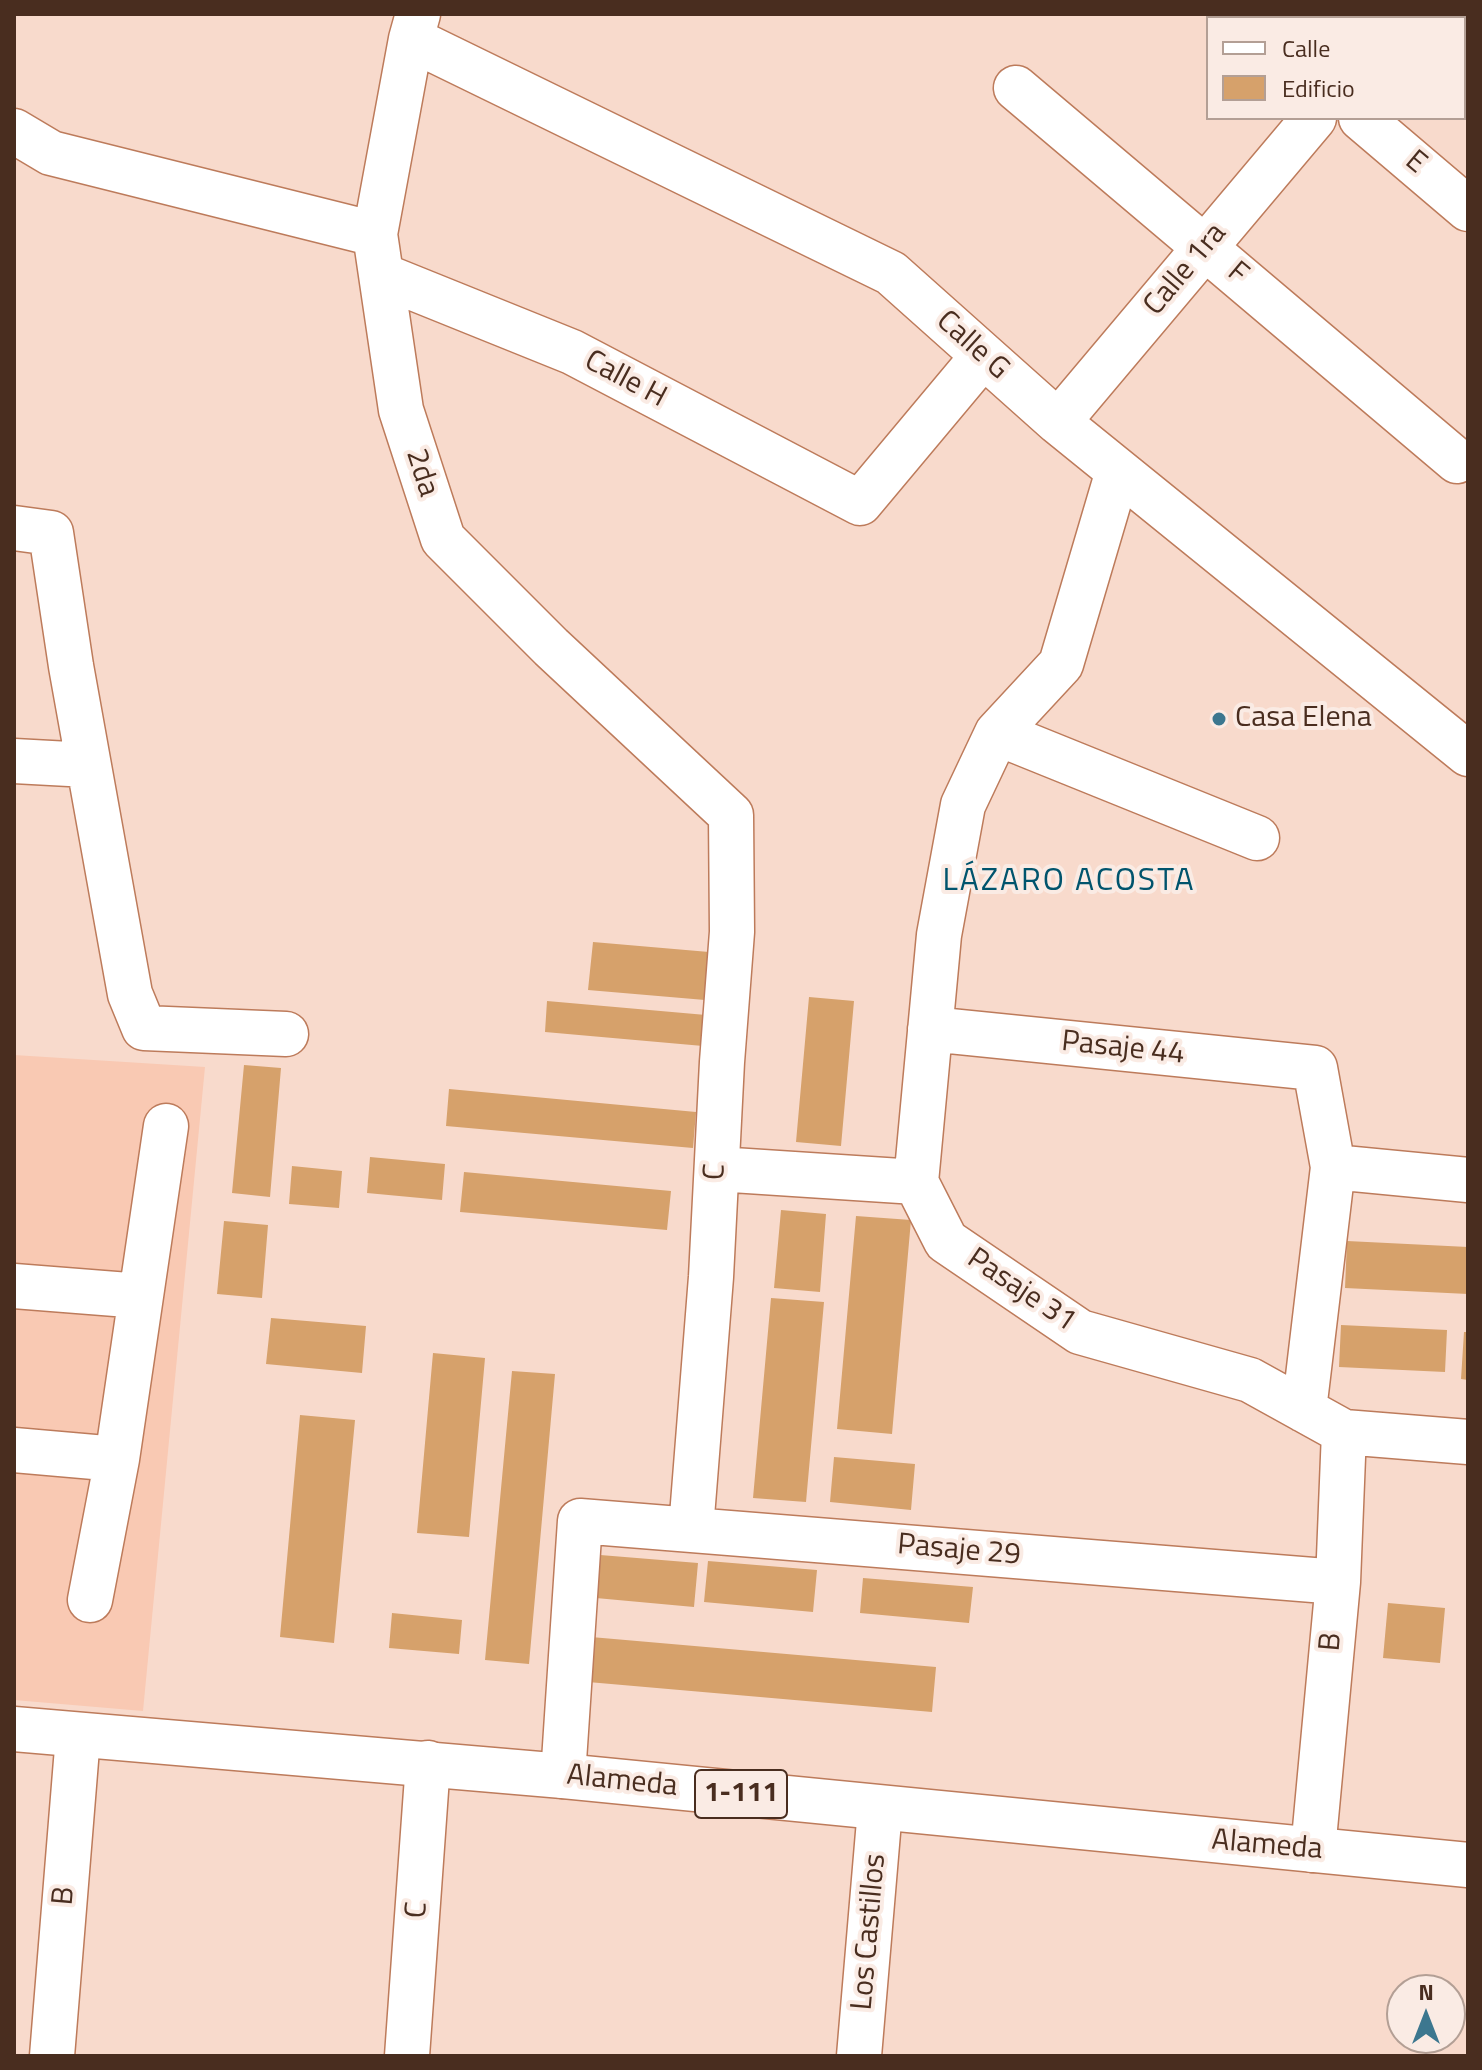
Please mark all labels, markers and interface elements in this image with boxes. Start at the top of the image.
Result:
legend [1206,16,1466,120]
text: Calle [1282,30,1330,66]
text: Edificio [1282,70,1355,106]
street label: E [1397,144,1433,182]
street label: Calle 1ra [1137,217,1235,323]
street label: F [1219,255,1255,293]
street label: Calle G [928,304,1016,388]
street label: Calle H [578,344,672,416]
street label: 2da [397,445,445,501]
place label: Casa Elena [1235,701,1372,737]
marker: Casa Elena [1210,710,1228,728]
district label: LÁZARO ACOSTA [942,863,1196,901]
street label: Pasaje 44 [1060,1025,1186,1073]
street label: C [698,1163,734,1181]
street label: Pasaje 31 [960,1242,1082,1340]
street label: Pasaje 29 [896,1528,1022,1574]
street label: B [1313,1631,1351,1653]
street label: Alameda [565,1758,679,1806]
road number: 1-111 [695,1770,787,1818]
street label: Alameda [1210,1823,1324,1869]
street label: Los Castillos [845,1852,895,2012]
street label: B [46,1885,84,1907]
street label: C [399,1901,437,1919]
north arrow [1386,1974,1466,2054]
text: N [1418,1975,1434,2009]

